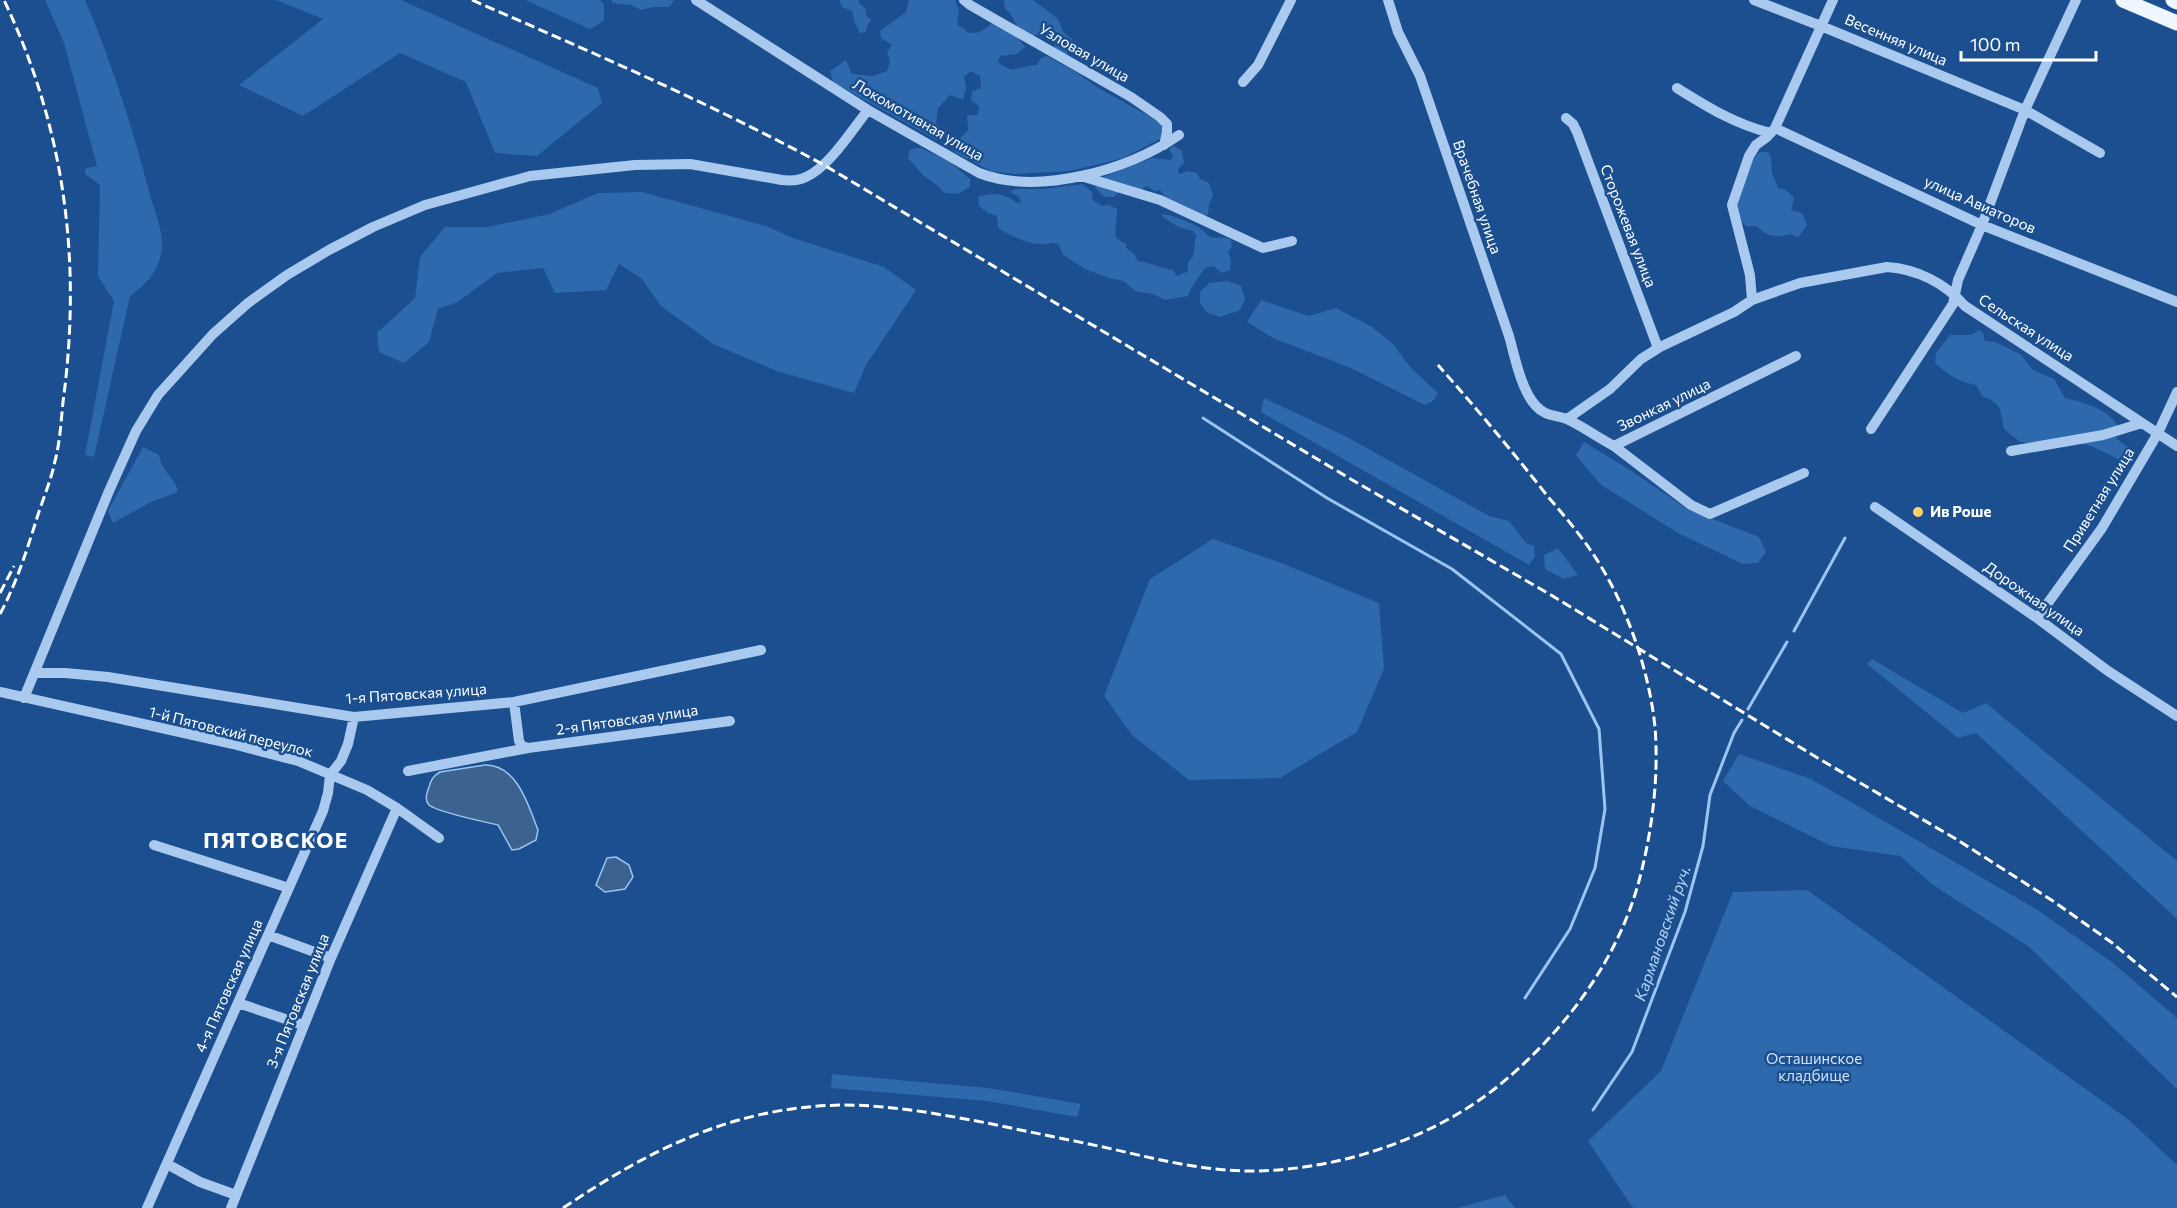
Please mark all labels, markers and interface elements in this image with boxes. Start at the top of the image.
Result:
street label: Весенняя улица [1842,9,1950,69]
street label: Узловая улица [1036,19,1133,85]
scale bar [1961,24,2096,62]
text: 100 m [1970,33,2020,55]
street label: Локомотивная улица [850,74,987,164]
street label: Врачебная улица [1450,137,1506,256]
street label: Сторожевая улица [1597,162,1661,290]
street label: улица Авиаторов [1922,171,2039,237]
street label: Сельская улица [1976,290,2077,365]
street label: Звонкая улица [1614,374,1713,434]
street label: Приветная улица [2059,444,2137,555]
place label: Ив Роше [1930,502,1991,520]
marker: Ив Роше [1911,505,1925,519]
street label: Дорожная улица [1981,557,2088,639]
street label: 1-я Пятовская улица [345,679,487,707]
street label: 2-я Пятовская улица [555,700,699,738]
street label: 1-й Пятовский переулок [147,702,315,760]
district label: ПЯТОВСКОЕ [203,827,349,852]
water label: Кармановский руч. [1629,862,1694,1003]
street label: 4-я Пятовская улица [191,916,266,1055]
street label: 3-я Пятовская улица [262,931,332,1071]
park label: Осташинское кладбище [1766,1049,1862,1084]

